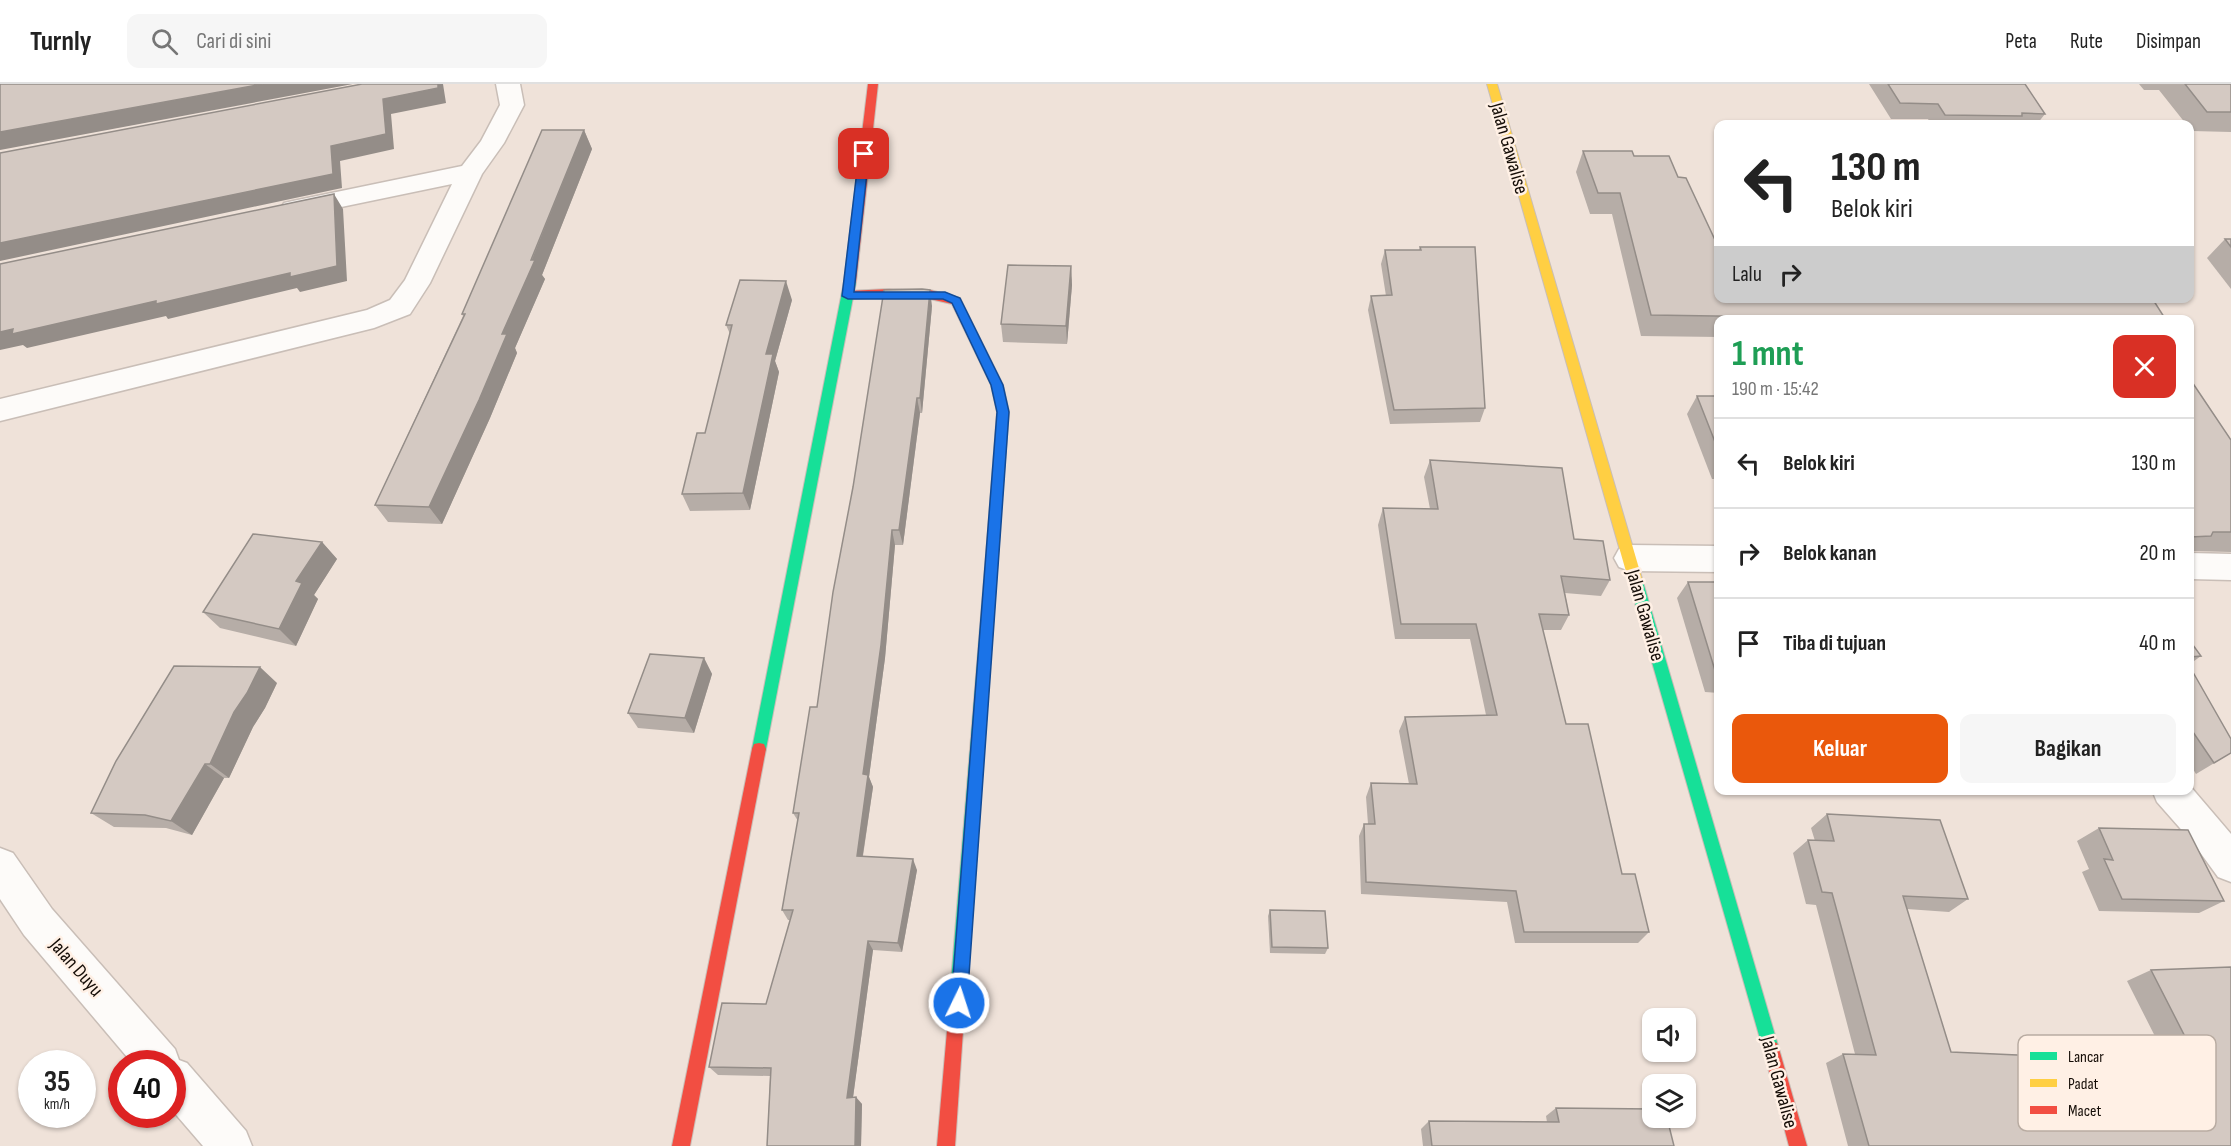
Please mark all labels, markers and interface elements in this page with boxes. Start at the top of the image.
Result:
search box [127,14,547,68]
text: Turnly [30,25,91,58]
icon: search [148,25,181,58]
text: Cari di sini [196,28,271,55]
text: Peta [2005,29,2037,54]
text: Rute [2070,29,2103,54]
text: Disimpan [2136,29,2201,54]
street label: Jalan Gawalise [1484,99,1534,197]
pin [838,128,889,179]
icon: arrive [847,137,880,170]
text: 130 m [1831,142,1921,193]
icon: left [1732,144,1810,222]
text: Belok kiri [1831,193,1913,225]
icon: right [1774,258,1807,291]
text: Lalu [1732,261,1762,288]
text: 1 mnt [1732,333,1804,376]
button: close [2113,335,2176,398]
text: 190 m · 15:42 [1732,377,1819,401]
icon: left [1732,447,1765,480]
text: Belok kiri [1783,450,1855,477]
text: 130 m [2132,450,2176,477]
icon: right [1732,537,1765,570]
text: Belok kanan [1783,540,1876,567]
text: 20 m [2140,540,2176,567]
street label: Jalan Gawalise [1620,566,1670,664]
icon: arrive [1732,627,1765,660]
text: Tiba di tujuan [1783,630,1886,657]
text: 40 m [2139,630,2176,657]
button: Keluar [1732,714,1948,783]
button: Bagikan [1960,714,2176,783]
street label: Jalan Duyu [44,933,108,1002]
position arrow [927,971,991,1035]
map controls [1642,1008,1696,1128]
button: sound [1642,1008,1696,1062]
street label: Jalan Gawalise [1755,1033,1803,1131]
legend [2018,1035,2216,1131]
text: Lancar [2068,1048,2104,1067]
speed limit sign: 40 [108,1050,186,1128]
text: 35 [44,1064,70,1100]
button: layers [1642,1074,1696,1128]
text: Padat [2068,1075,2099,1094]
text: km/h [44,1095,70,1114]
text: Macet [2068,1102,2101,1121]

